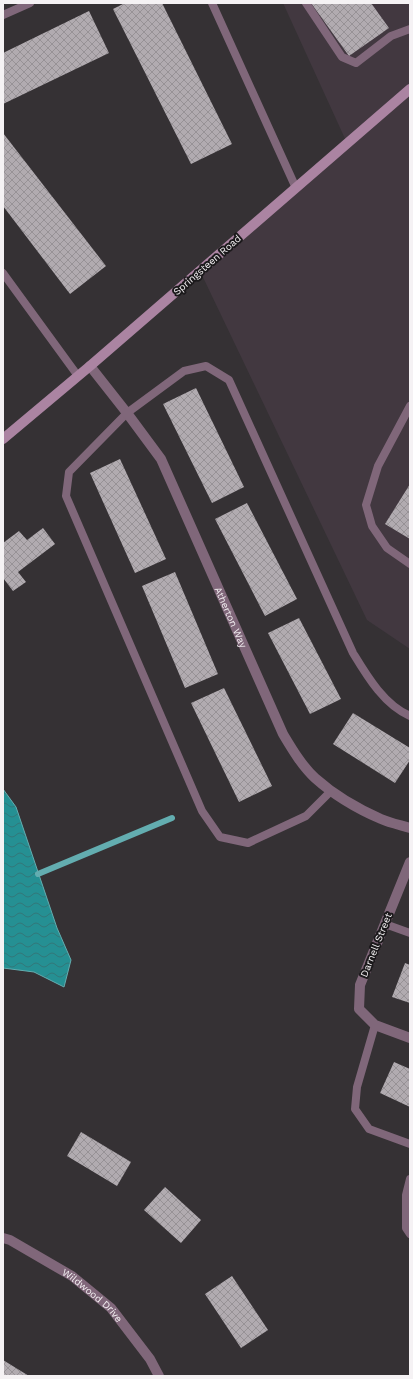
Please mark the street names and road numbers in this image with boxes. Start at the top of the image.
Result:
street label: Springsteen Road [171,233,243,297]
street label: Atherton Way [213,585,250,650]
street label: Darnell Street [358,911,394,979]
street label: Wildwood Drive [60,1266,125,1324]

